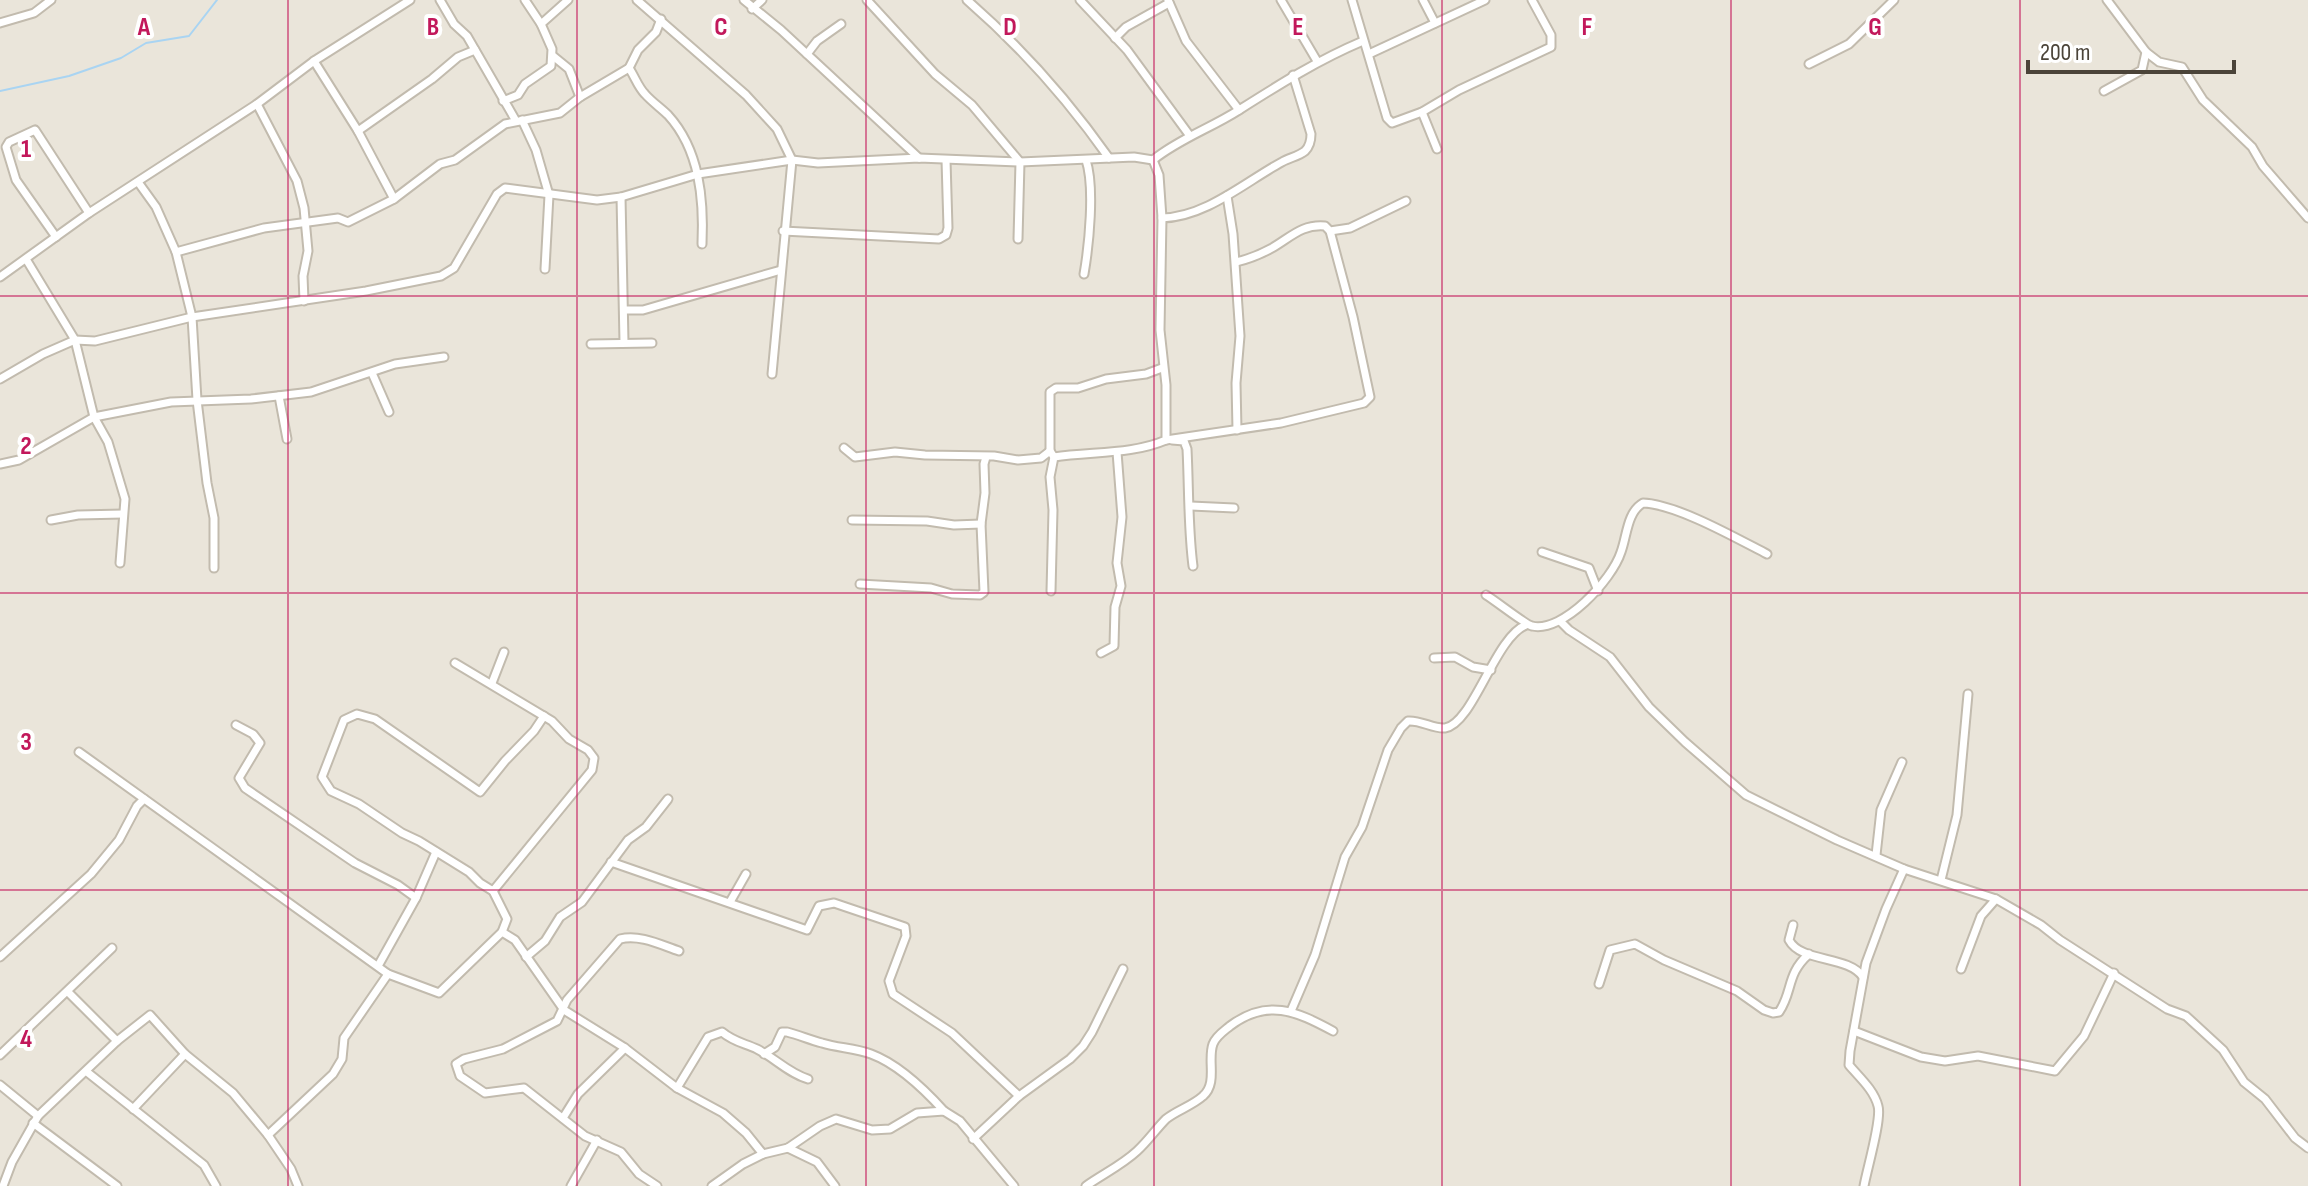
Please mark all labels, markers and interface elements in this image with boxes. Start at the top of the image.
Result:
text: A [137,12,151,43]
text: B [427,12,439,43]
text: C [714,12,728,43]
text: D [1003,12,1017,43]
text: E [1292,12,1304,43]
text: F [1582,12,1593,43]
text: G [1868,12,1882,43]
scale bar [2028,24,2234,74]
text: 200 m [2040,38,2091,67]
text: 1 [21,134,31,165]
text: 2 [20,431,32,462]
text: 3 [20,727,32,758]
text: 4 [20,1024,32,1055]

